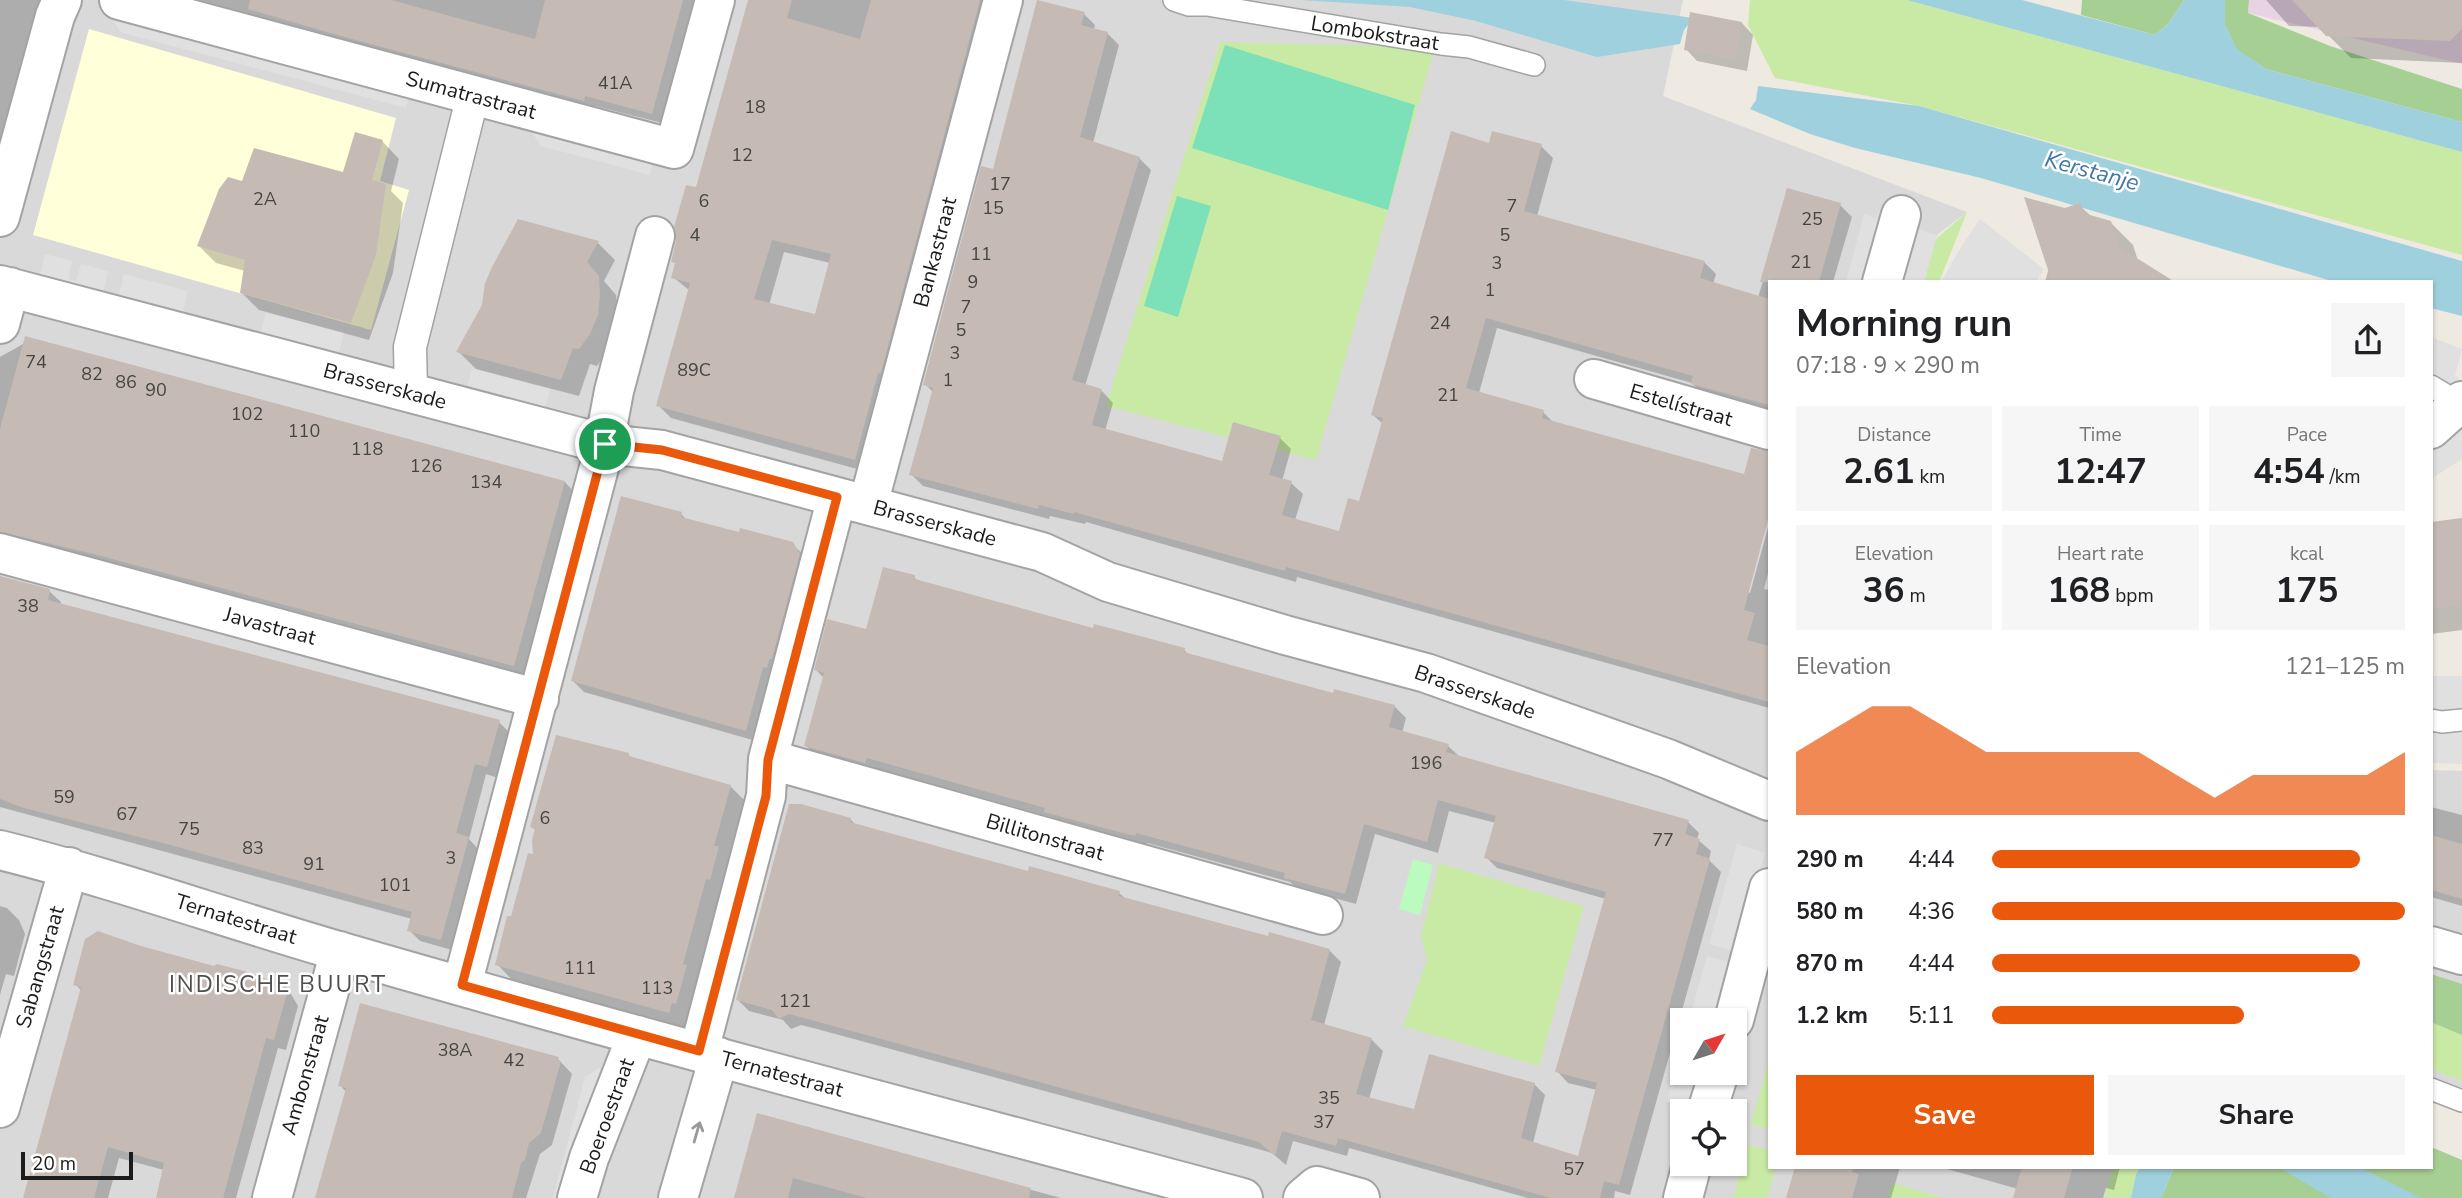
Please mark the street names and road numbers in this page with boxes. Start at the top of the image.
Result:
street label: Lombokstraat [1309,9,1442,57]
street label: Sumatrastraat [403,64,540,126]
street label: Bankastraat [907,193,963,310]
street label: Brasserskade [320,356,450,416]
street label: Estelístraat [1626,377,1736,433]
street label: Brasserskade [870,493,1000,553]
street label: Javastraat [220,600,320,652]
street label: Brasserskade [1411,658,1539,726]
street label: Billitonstraat [983,807,1108,867]
street label: Ternatestraat [172,887,301,951]
street label: Sabangstraat [9,902,71,1031]
street label: Ambonstraat [275,1011,336,1138]
street label: Ternatestraat [718,1044,847,1104]
street label: Boeroestraat [573,1053,641,1178]

